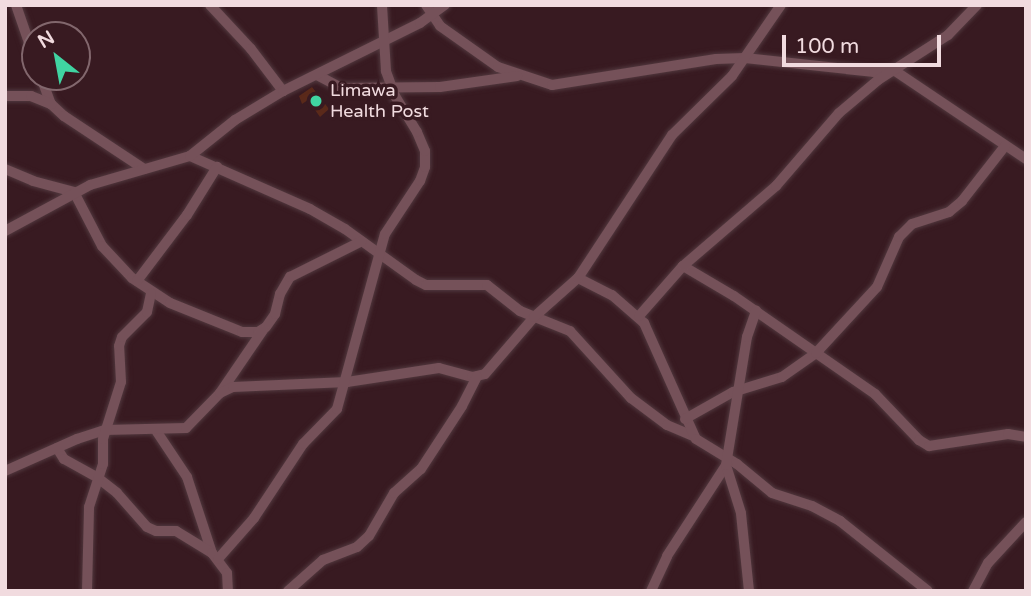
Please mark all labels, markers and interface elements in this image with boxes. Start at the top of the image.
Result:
north arrow [21,21,91,91]
scale bar [786,21,945,65]
text: N [34,26,58,53]
text: 100 m [795,34,859,59]
place label: Limawa Health Post [330,80,429,122]
marker: Limawa Health Post [308,93,324,109]

